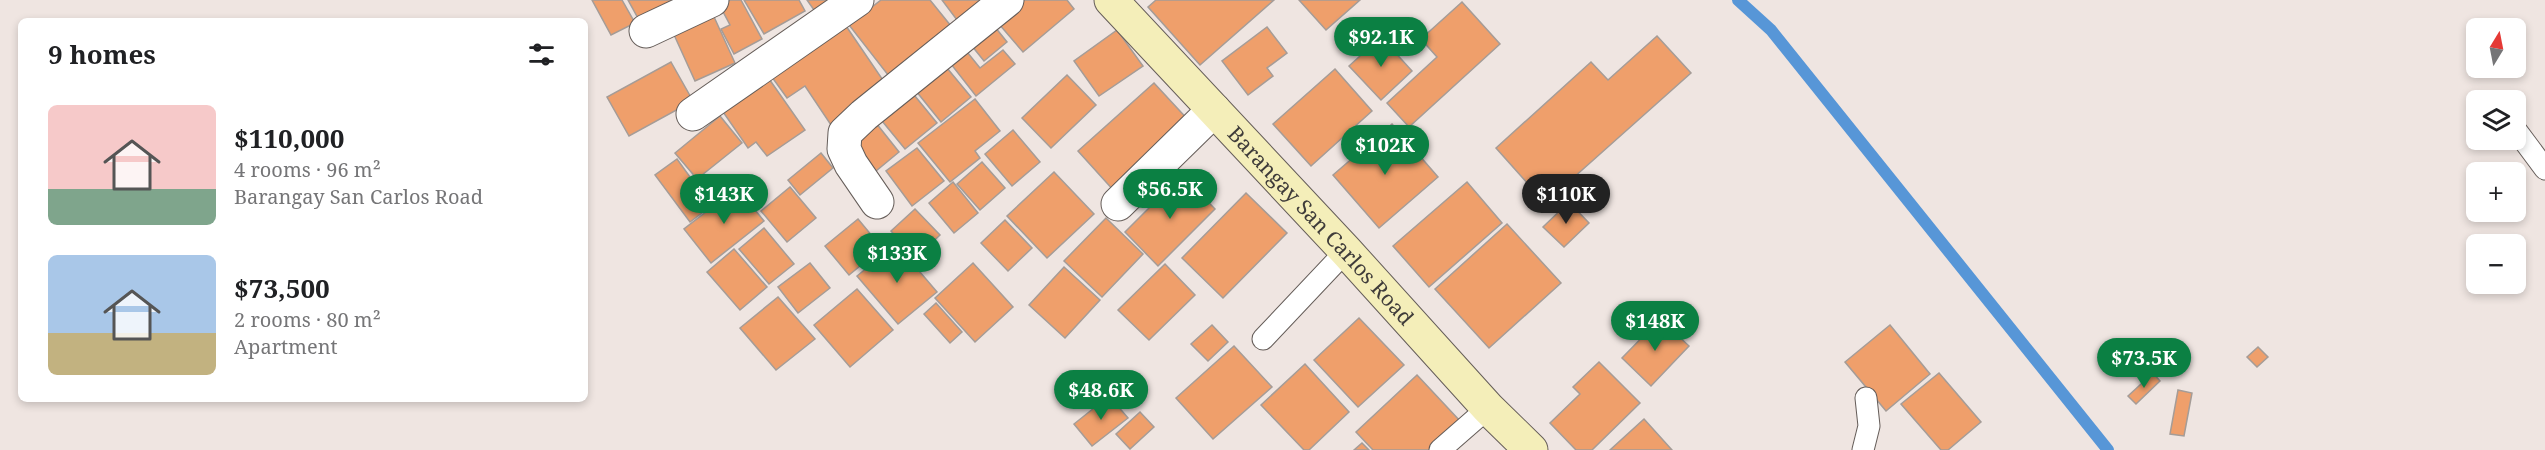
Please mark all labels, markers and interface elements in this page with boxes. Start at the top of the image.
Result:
pin: $92.1K [1332,17,1430,68]
north arrow [2466,18,2526,78]
map controls [2466,18,2526,294]
text: $92.1K [1348,23,1414,50]
text: 9 homes [48,36,156,72]
icon: filters [525,38,558,71]
button: layers [2466,90,2526,150]
text: $110,000 [234,120,344,156]
street label: Barangay San Carlos Road [1222,120,1420,331]
pin: $102K [1343,125,1427,176]
icon: home [96,129,168,201]
text: $102K [1355,131,1415,158]
text: 4 rooms · 96 m² [234,156,381,183]
button: + [2466,162,2526,222]
pin: $56.5K [1121,169,1219,220]
pin: $143K [682,174,766,225]
pin: $110K [1524,174,1608,225]
text: $56.5K [1137,175,1203,202]
text: $143K [694,180,754,207]
text: $110K [1536,180,1596,207]
text: Barangay San Carlos Road [234,183,483,210]
pin: $133K [855,233,939,284]
button: − [2466,234,2526,294]
text: $133K [867,239,927,266]
text: $73,500 [234,270,330,306]
icon: home [96,279,168,351]
pin: $148K [1613,301,1697,352]
text: 2 rooms · 80 m² [234,306,381,333]
text: $148K [1625,307,1685,334]
text: Apartment [234,333,338,360]
pin: $73.5K [2095,338,2193,389]
text: $73.5K [2111,344,2177,371]
pin: $48.6K [1052,370,1150,421]
text: $48.6K [1068,376,1134,403]

